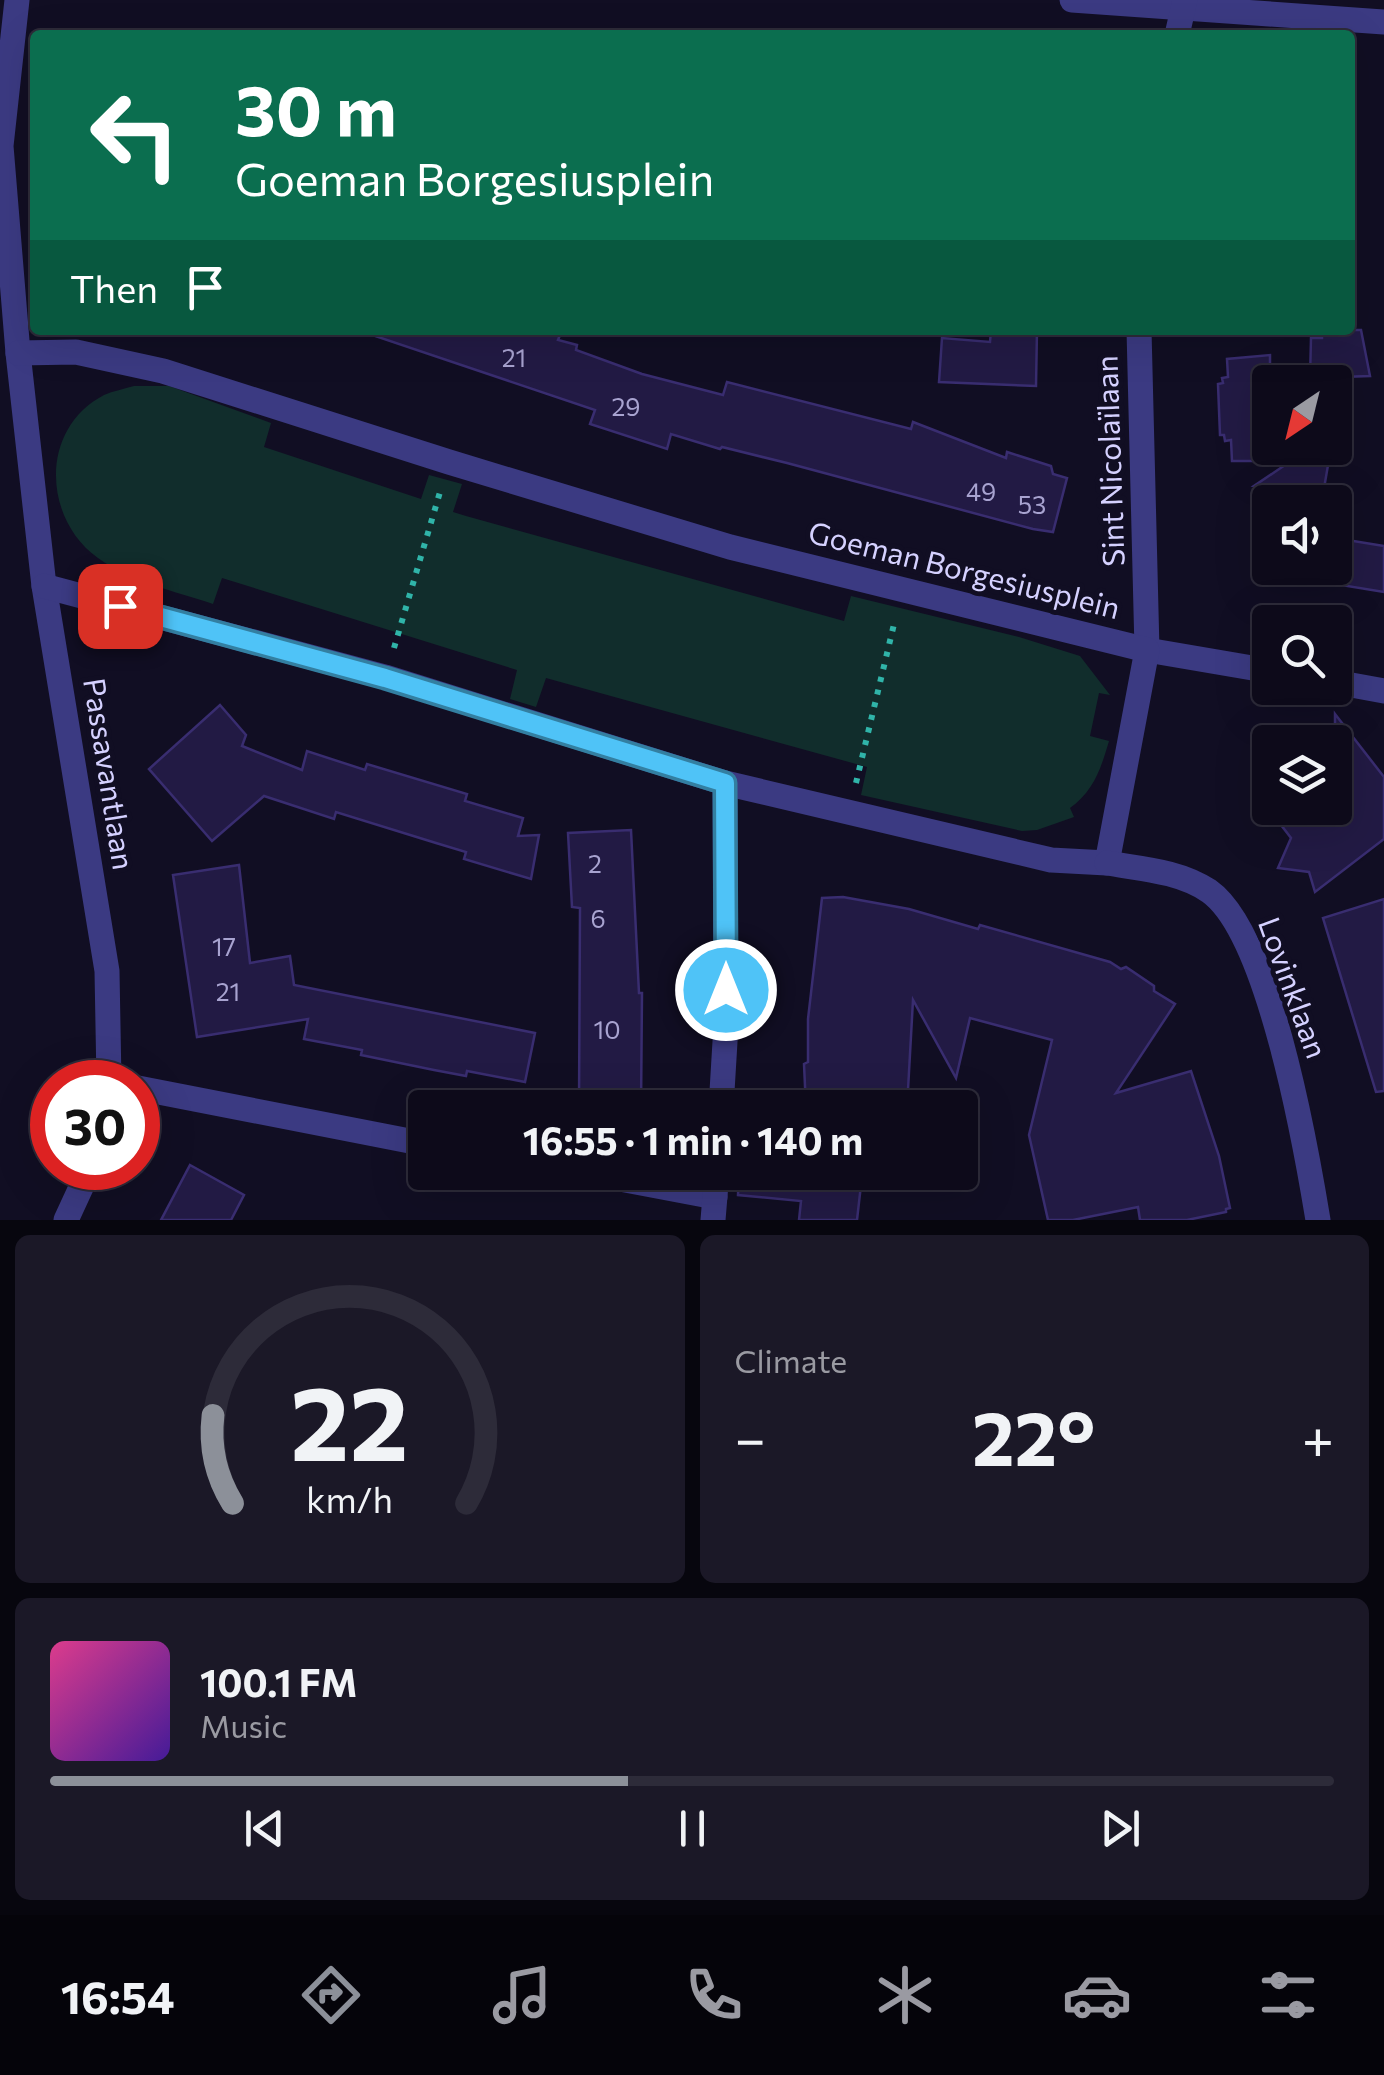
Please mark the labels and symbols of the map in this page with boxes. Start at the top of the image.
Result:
house number: 21 [502,342,526,372]
street label: Sint Nicolaïlaan [1086,355,1131,567]
north arrow [1252,365,1352,465]
house number: 29 [612,391,640,421]
house number: 49 [966,476,996,506]
house number: 53 [1018,489,1046,519]
street label: Goeman Borgesiusplein [805,512,1124,625]
pin [78,564,163,649]
street label: Passavantlaan [77,675,144,872]
house number: 2 [588,848,602,878]
house number: 6 [590,903,606,933]
street label: Lovinklaan [1252,912,1337,1063]
house number: 17 [212,931,236,961]
position arrow [674,938,778,1042]
house number: 21 [216,976,240,1006]
house number: 10 [593,1014,621,1044]
speed limit sign: 30 [30,1060,160,1190]

